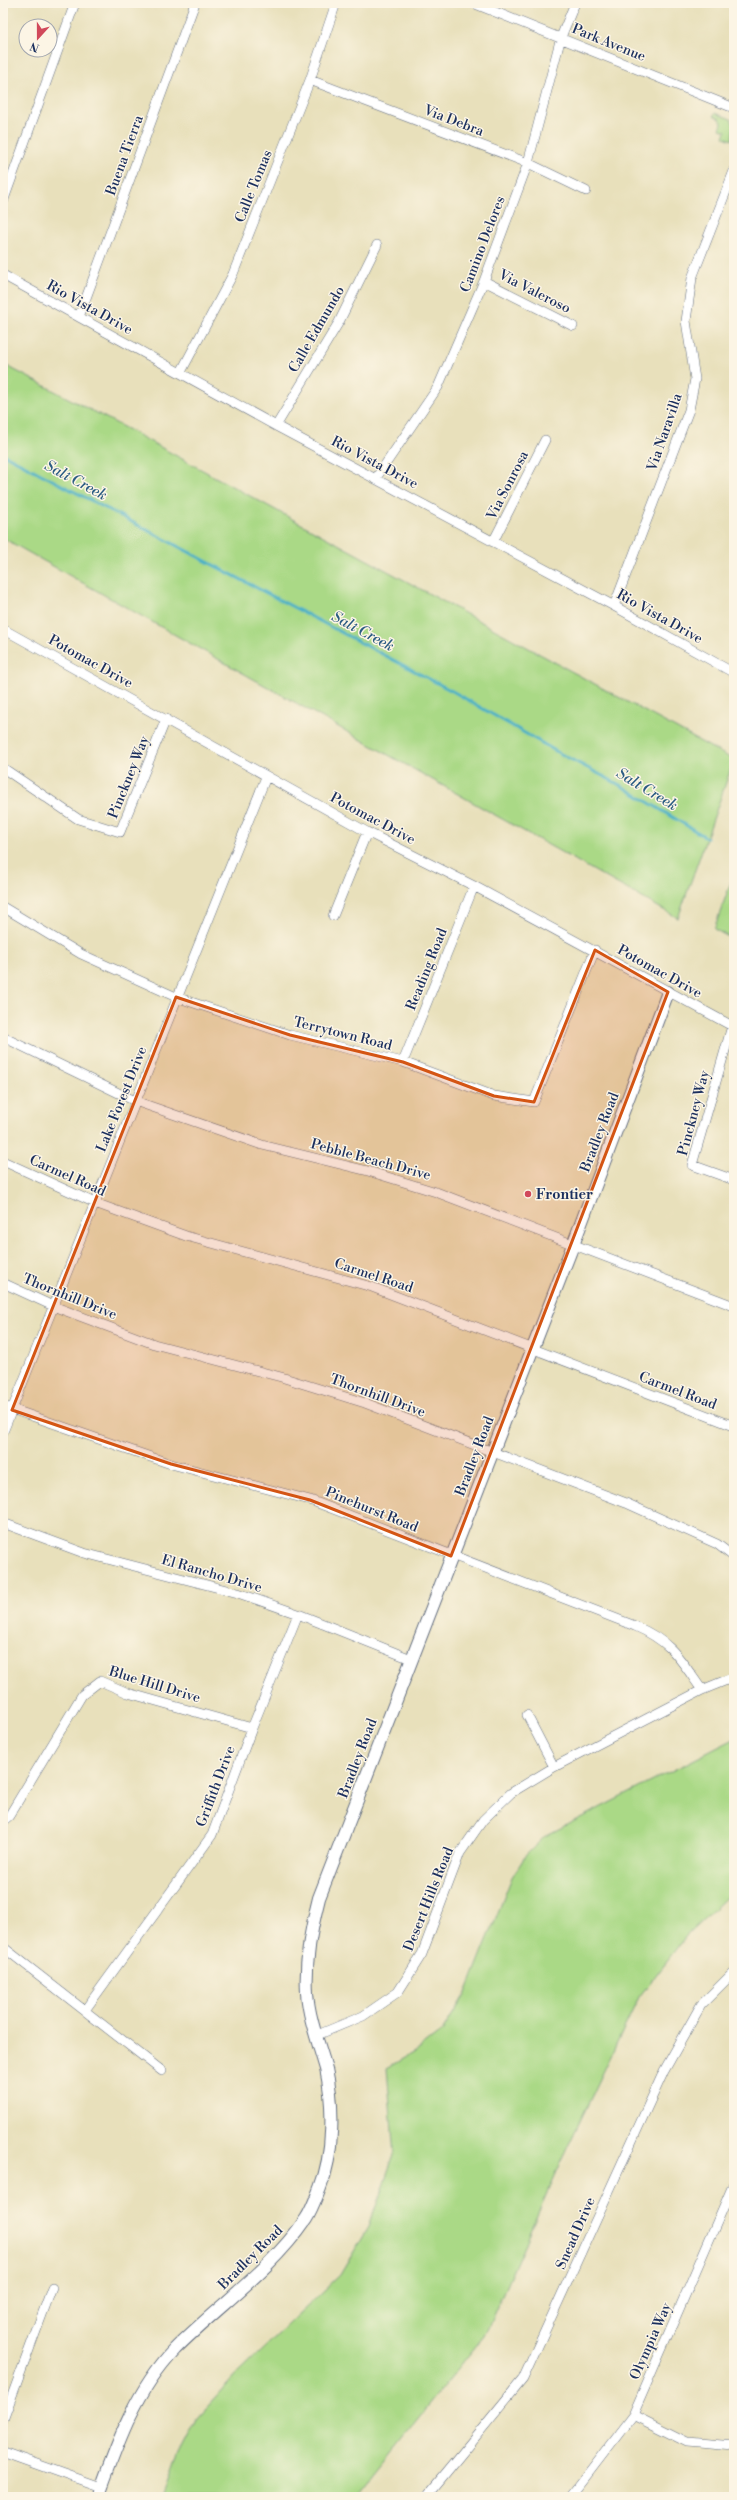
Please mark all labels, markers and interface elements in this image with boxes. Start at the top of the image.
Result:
north arrow [18,18,58,58]
street label: Park Avenue [569,20,648,66]
text: N [28,38,41,54]
street label: Via Debra [420,101,487,141]
street label: Buena Tierra [102,112,148,199]
street label: Calle Tomas [231,147,277,225]
street label: Camino Delores [456,194,510,295]
street label: Via Valeroso [495,266,574,318]
street label: Rio Vista Drive [43,277,136,339]
street label: Calle Edmundo [285,283,349,376]
street label: Via Naravilla [643,390,687,475]
street label: Rio Vista Drive [328,432,421,493]
street label: Via Sonrosa [482,447,533,524]
water label: Salt Creek [41,456,110,505]
street label: Rio Vista Drive [613,586,706,648]
water label: Salt Creek [328,607,397,656]
street label: Potomac Drive [45,631,136,693]
street label: Pinckney Way [104,733,154,821]
water label: Salt Creek [613,764,681,815]
street label: Potomac Drive [327,789,418,849]
street label: Reading Road [402,926,452,1013]
street label: Potomac Drive [614,941,705,1003]
street label: Terrytown Road [292,1013,394,1055]
street label: Lake Forest Drive [93,1044,151,1155]
street label: Pinckney Way [674,1068,714,1158]
street label: Bradley Road [576,1090,623,1176]
street label: Pebble Beach Drive [309,1135,433,1185]
street label: Carmel Road [27,1151,109,1201]
place label: Frontier [536,1186,593,1204]
marker: Frontier [523,1189,533,1199]
street label: Carmel Road [332,1255,415,1297]
street label: Thornhill Drive [20,1270,119,1324]
street label: Carmel Road [636,1368,719,1414]
street label: Thornhill Drive [327,1370,428,1422]
street label: Bradley Road [451,1414,498,1500]
street label: Pinehurst Road [323,1483,421,1537]
street label: El Rancho Drive [159,1551,264,1597]
street label: Blue Hill Drive [106,1662,203,1707]
street label: Bradley Road [334,1716,381,1802]
street label: Griffith Drive [192,1743,240,1830]
street label: Desert Hills Road [400,1844,458,1954]
street label: Snead Drive [552,2195,600,2272]
street label: Bradley Road [214,2222,287,2295]
street label: Olympia Way [626,2300,676,2383]

